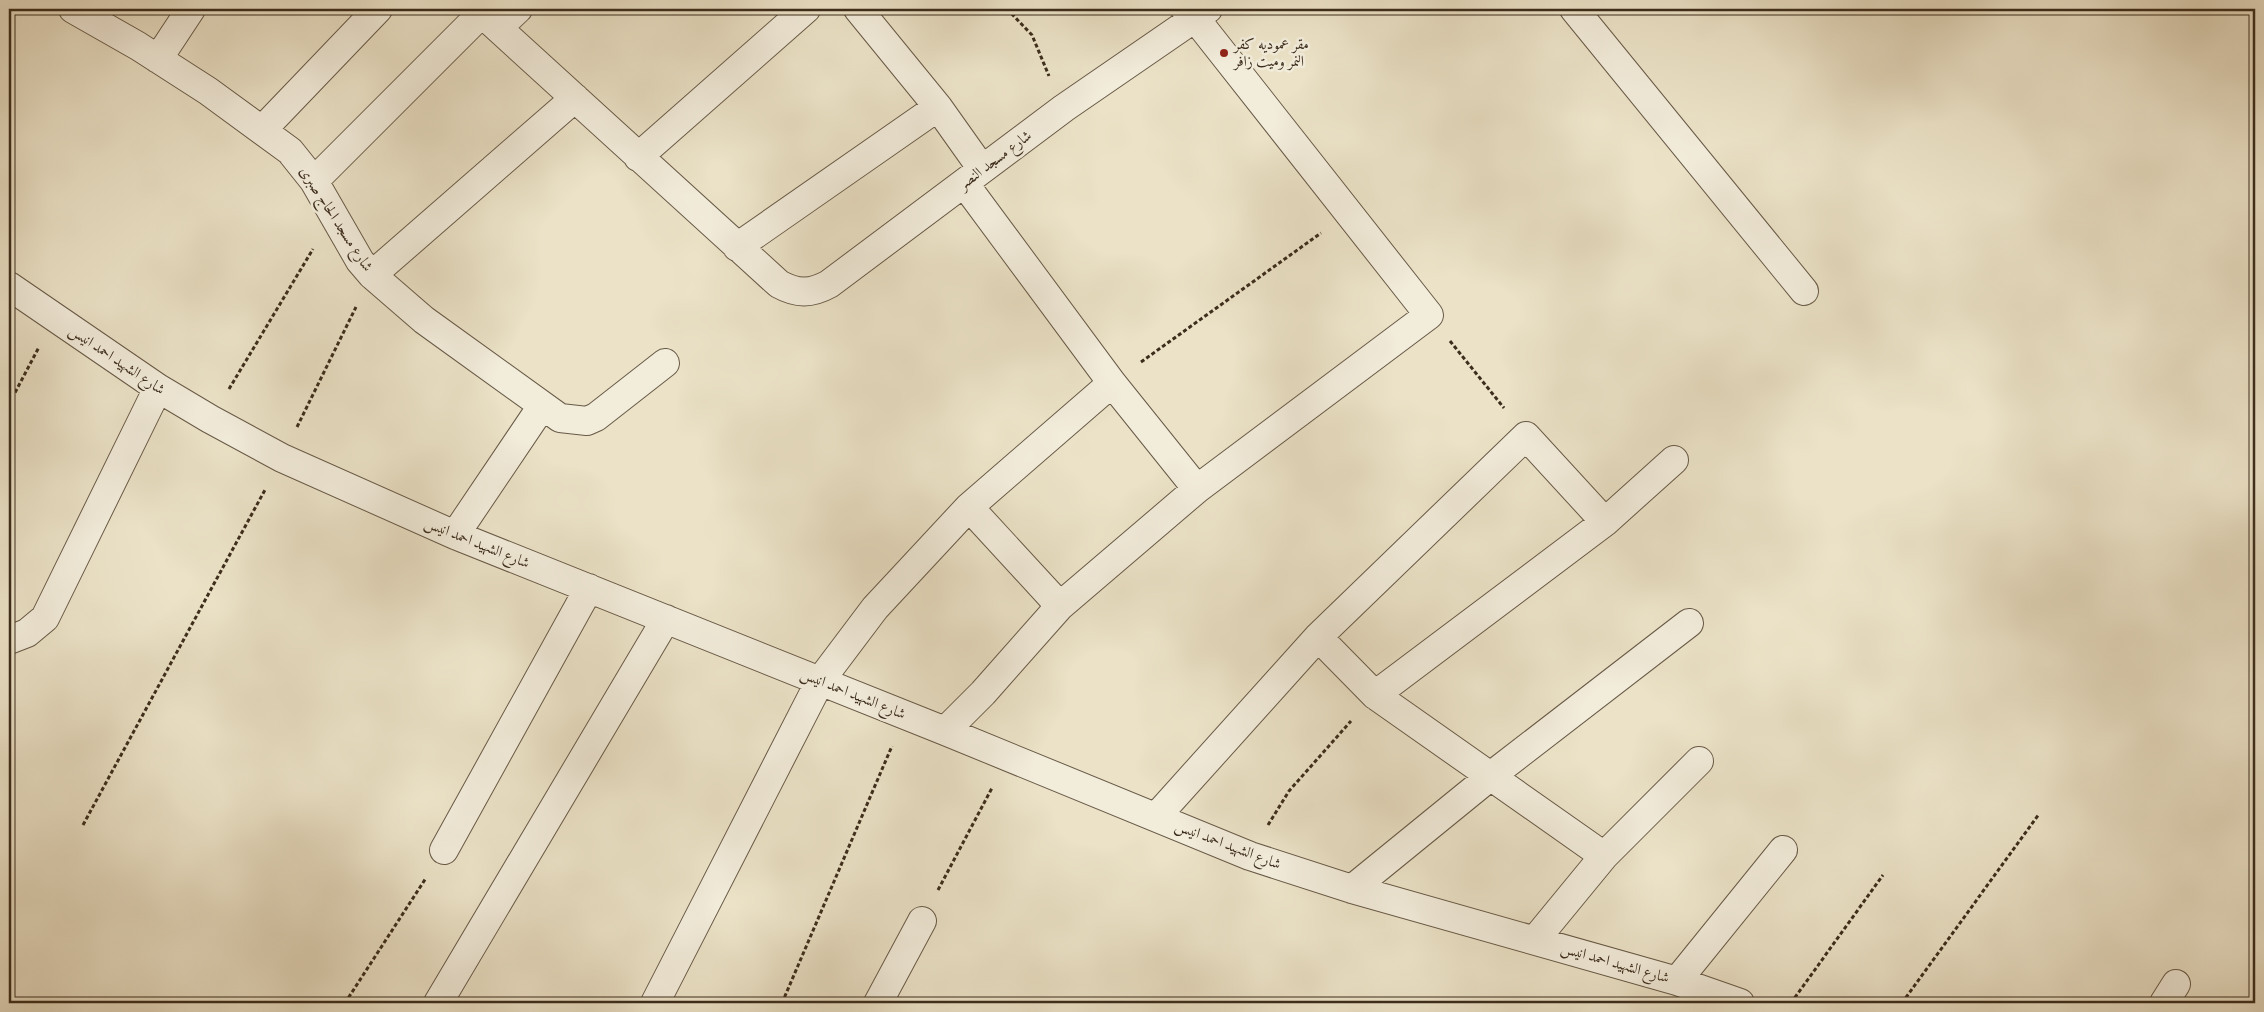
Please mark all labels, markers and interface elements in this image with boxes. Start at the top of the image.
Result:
place label: مقر عموديه كفر النمر وميت زافر [1232,35,1309,71]
marker: مقر عموديه كفر النمر وميت زافر [1218,47,1230,59]
street label: شارع مسجد النصر [953,126,1037,198]
street label: شارع مسجد الحاج صبرى [292,163,377,277]
street label: شارع الشهيد احمد انيس [64,321,169,402]
street label: شارع الشهيد احمد انيس [420,513,532,576]
street label: شارع الشهيد احمد انيس [796,664,908,727]
street label: شارع الشهيد احمد انيس [1171,816,1284,877]
street label: شارع الشهيد احمد انيس [1558,938,1671,990]

